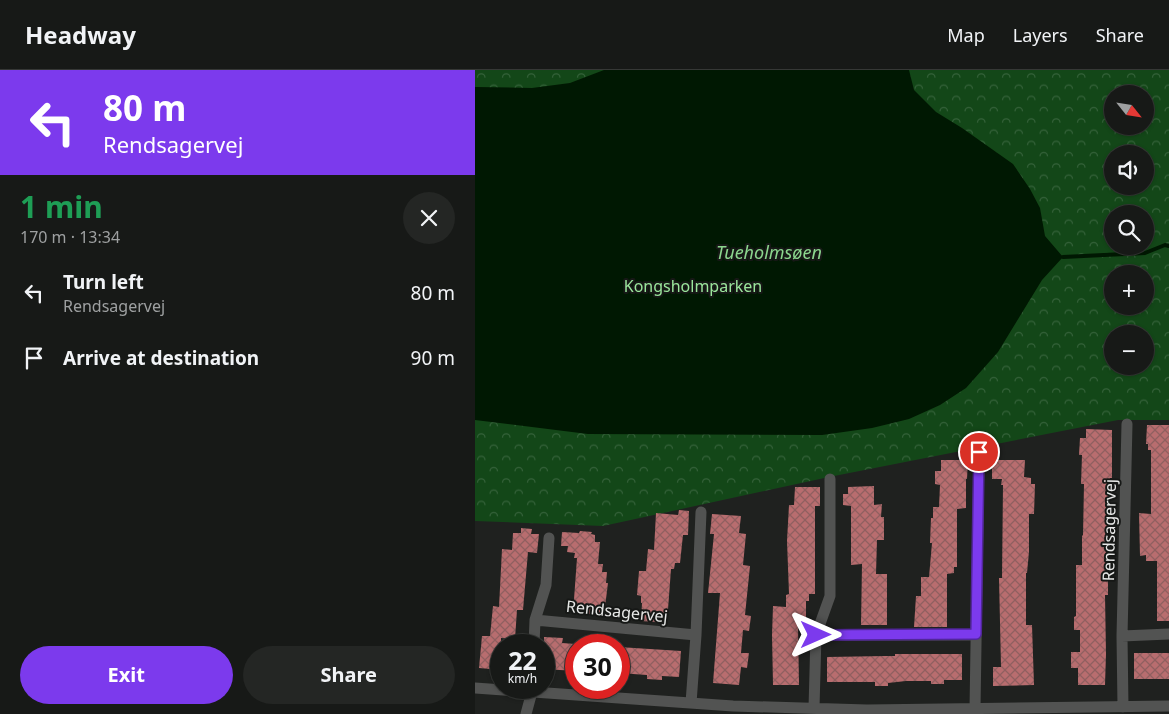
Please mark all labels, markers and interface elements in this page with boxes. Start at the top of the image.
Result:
text: Headway [25,18,136,51]
text: Map [947,23,985,47]
text: Layers [1013,23,1068,47]
text: Share [1096,23,1144,47]
text: 80 m [103,84,186,131]
north arrow [1104,85,1154,135]
map controls [1104,85,1154,375]
icon: left [20,90,85,155]
text: Rendsagervej [103,129,243,159]
button: sound [1104,145,1154,195]
text: 1 min [20,186,103,227]
button: close [403,192,455,244]
button: search [1104,205,1154,255]
text: 170 m · 13:34 [20,226,120,248]
water label: Tueholmsøen [716,240,822,264]
button: + [1104,265,1154,315]
text: Turn left [63,269,144,295]
park label: Kongsholmparken [624,275,762,297]
icon: left [20,279,48,307]
text: 80 m [411,280,455,306]
text: Rendsagervej [63,295,165,317]
button: − [1104,325,1154,375]
icon: arrive [20,344,48,372]
text: Arrive at destination [63,345,259,371]
text: 90 m [411,345,455,371]
pin [958,431,1000,473]
icon: arrive [965,438,993,466]
street label: Rendsagervej [1097,479,1121,581]
street label: Rendsagervej [565,595,669,627]
position arrow [789,608,841,660]
speed limit sign: 30 [565,634,630,699]
text: 22 [508,643,537,677]
button: Exit [20,646,233,704]
button: Share [243,646,455,704]
text: km/h [508,670,537,687]

